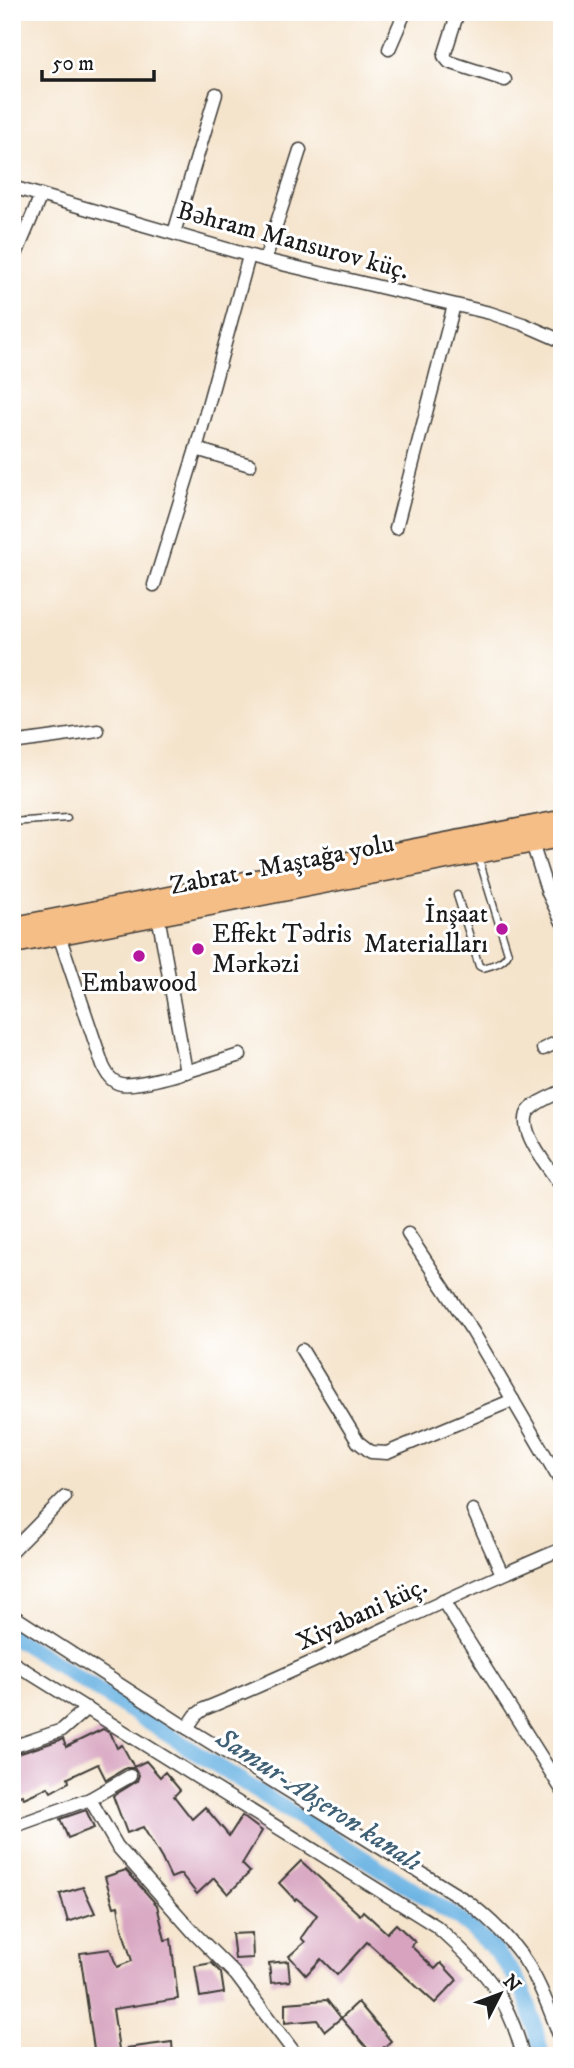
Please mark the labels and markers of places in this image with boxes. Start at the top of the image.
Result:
place label: İnşaat Materialları [364,897,488,961]
place label: Effekt Tədris Mərkəzi [212,918,352,981]
marker: İnşaat Materialları [494,921,510,937]
marker: Effekt Tədris Mərkəzi [190,941,206,957]
marker: Embawood [131,948,147,964]
place label: Embawood [81,967,197,1000]

